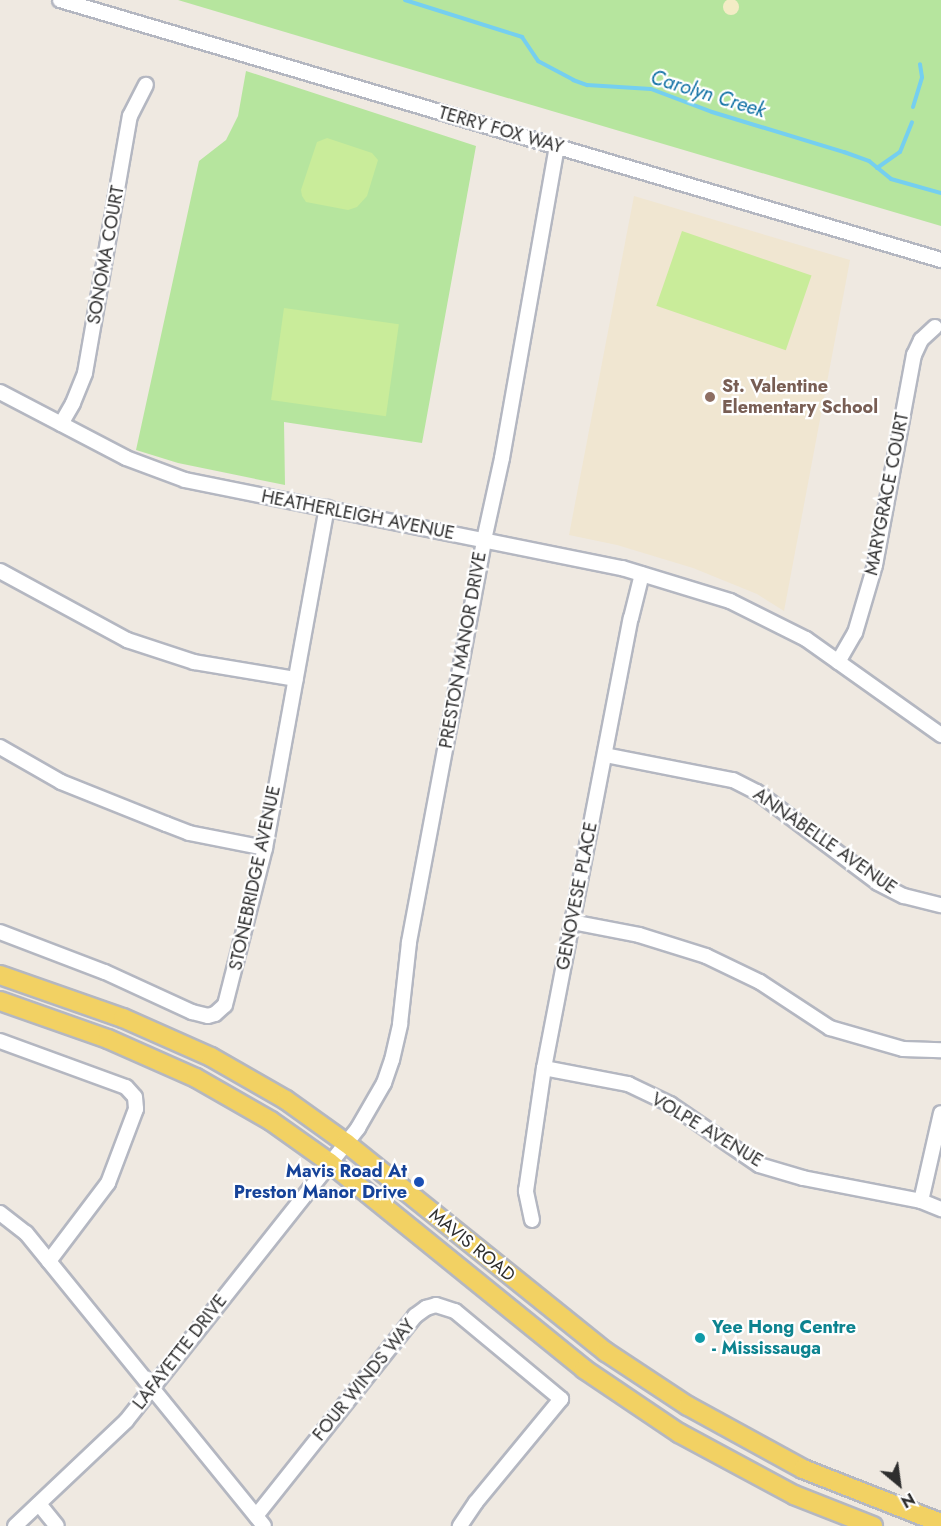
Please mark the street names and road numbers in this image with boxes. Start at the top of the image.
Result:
street label: TERRY FOX WAY [436,102,566,158]
street label: SONOMA COURT [83,184,129,326]
street label: MARYGRACE COURT [861,411,913,577]
street label: HEATHERLEIGH AVENUE [260,486,456,544]
street label: PRESTON MANOR DRIVE [435,550,491,750]
street label: ANNABELLE AVENUE [749,783,901,899]
street label: STONEBRIDGE AVENUE [225,784,285,972]
street label: GENOVESE PLACE [552,820,602,972]
street label: VOLPE AVENUE [647,1088,767,1172]
street label: MAVIS ROAD [425,1204,519,1286]
street label: LAFAYETTE DRIVE [128,1290,232,1414]
street label: FOUR WINDS WAY [308,1315,420,1445]

